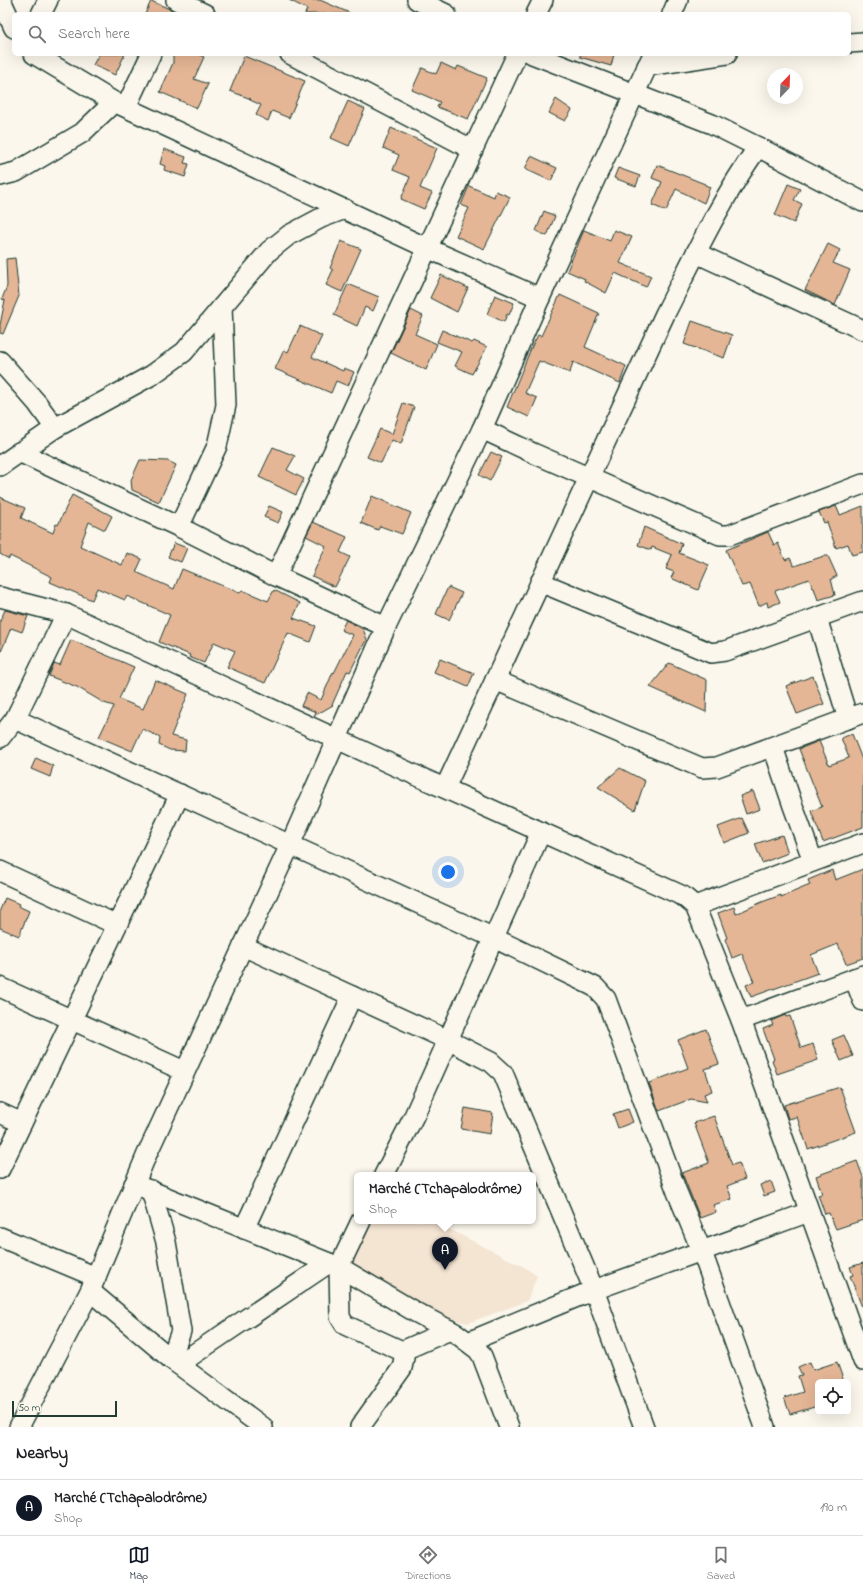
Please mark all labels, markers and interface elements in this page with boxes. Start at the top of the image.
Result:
search box [12,12,851,56]
icon: search [26,23,48,45]
text: Search here [58,23,130,45]
north arrow [767,68,803,104]
your location [438,862,458,882]
popup [354,1172,536,1224]
text: Marché (Tchapalodrôme) [369,1178,521,1200]
text: Shop [369,1200,397,1219]
pin: A [432,1237,458,1270]
map controls [815,1379,851,1415]
button: locate [815,1379,851,1415]
scale bar [12,1399,117,1418]
text: 50 m [18,1400,40,1416]
text: Nearby [16,1441,68,1466]
text: Marché (Tchapalodrôme) [54,1487,207,1509]
text: A [25,1498,33,1517]
text: 190 m [820,1498,847,1517]
text: Shop [54,1509,82,1528]
tab: Map [128,1544,150,1584]
tab: Directions [405,1544,451,1584]
tab: Saved [707,1544,735,1584]

